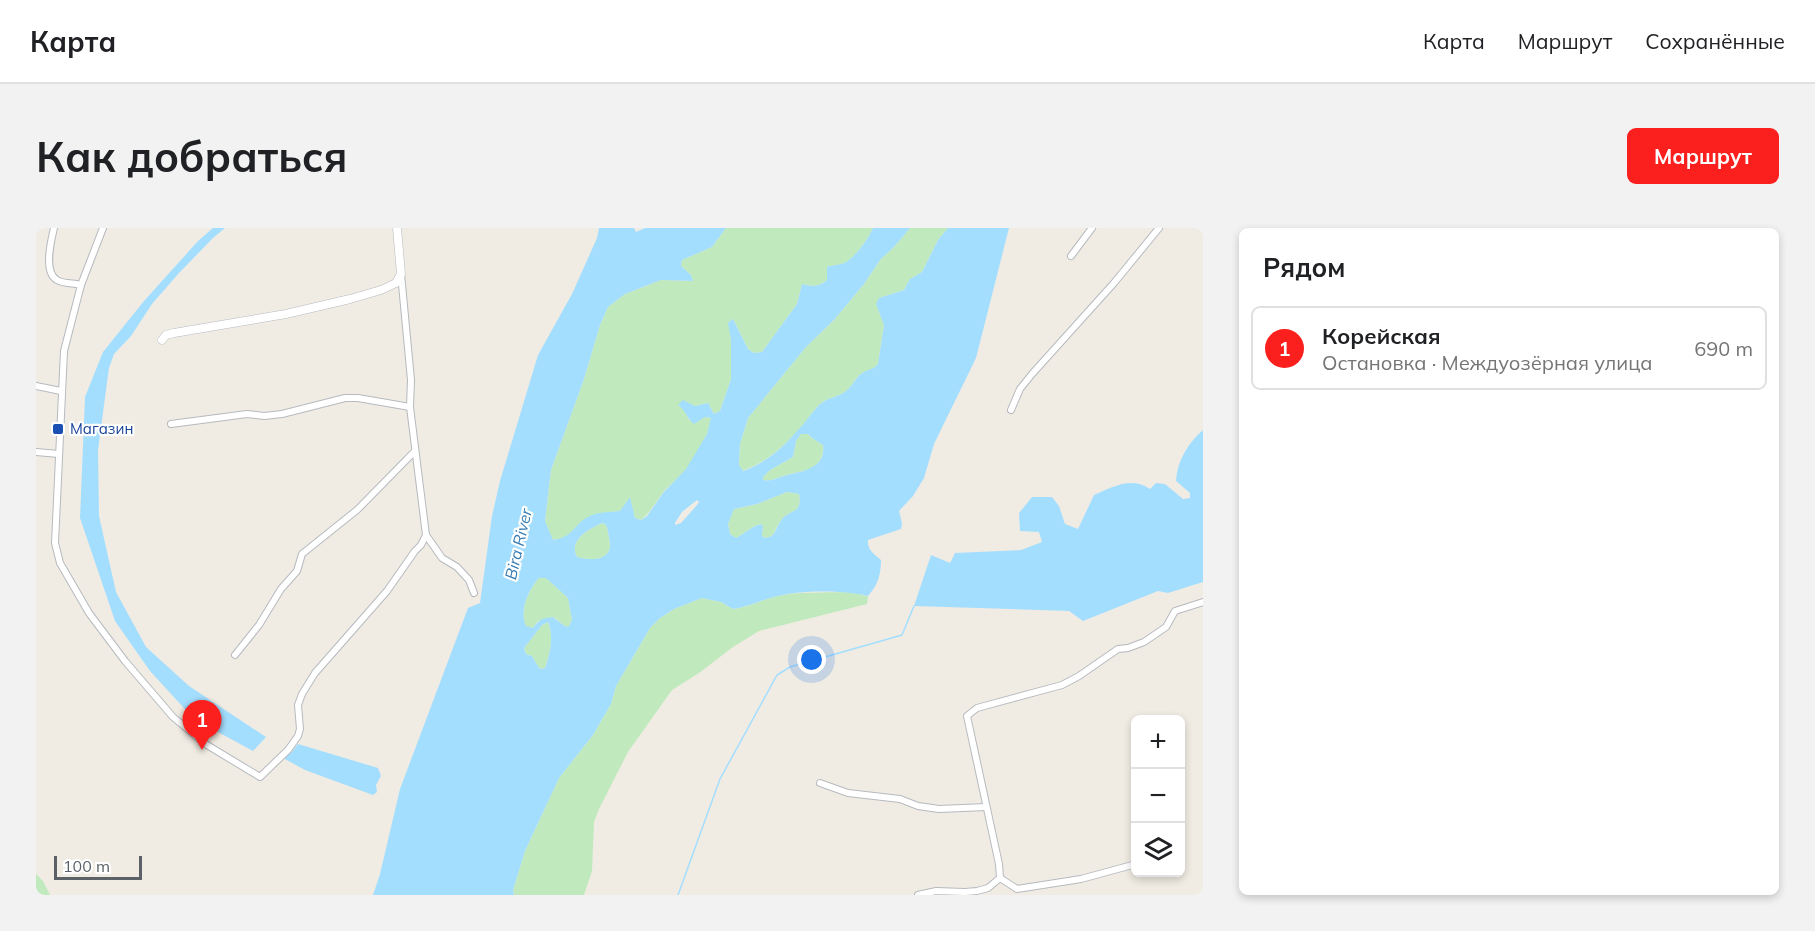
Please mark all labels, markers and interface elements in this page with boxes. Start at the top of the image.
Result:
text: Карта [30,24,116,59]
text: Карта [1423,28,1485,54]
text: Маршрут [1518,28,1612,54]
text: Сохранённые [1645,28,1785,54]
button: Маршрут [1627,128,1779,184]
text: Как добраться [36,130,348,183]
text: Рядом [1263,251,1346,284]
text: Корейская [1322,322,1441,350]
text: 1 [1279,336,1291,361]
text: 690 m [1694,336,1753,361]
text: Остановка · Междуозёрная улица [1322,350,1653,375]
place label: Магазин [70,419,133,438]
marker: Магазин [51,422,65,436]
water label: Bira River [500,506,536,581]
your location [797,645,826,674]
pin: 1 [182,700,222,750]
map controls [1131,715,1185,877]
button: + [1131,715,1185,769]
button: − [1131,769,1185,823]
button: layers [1131,823,1185,877]
scale bar [54,853,142,880]
text: 100 m [63,856,110,876]

